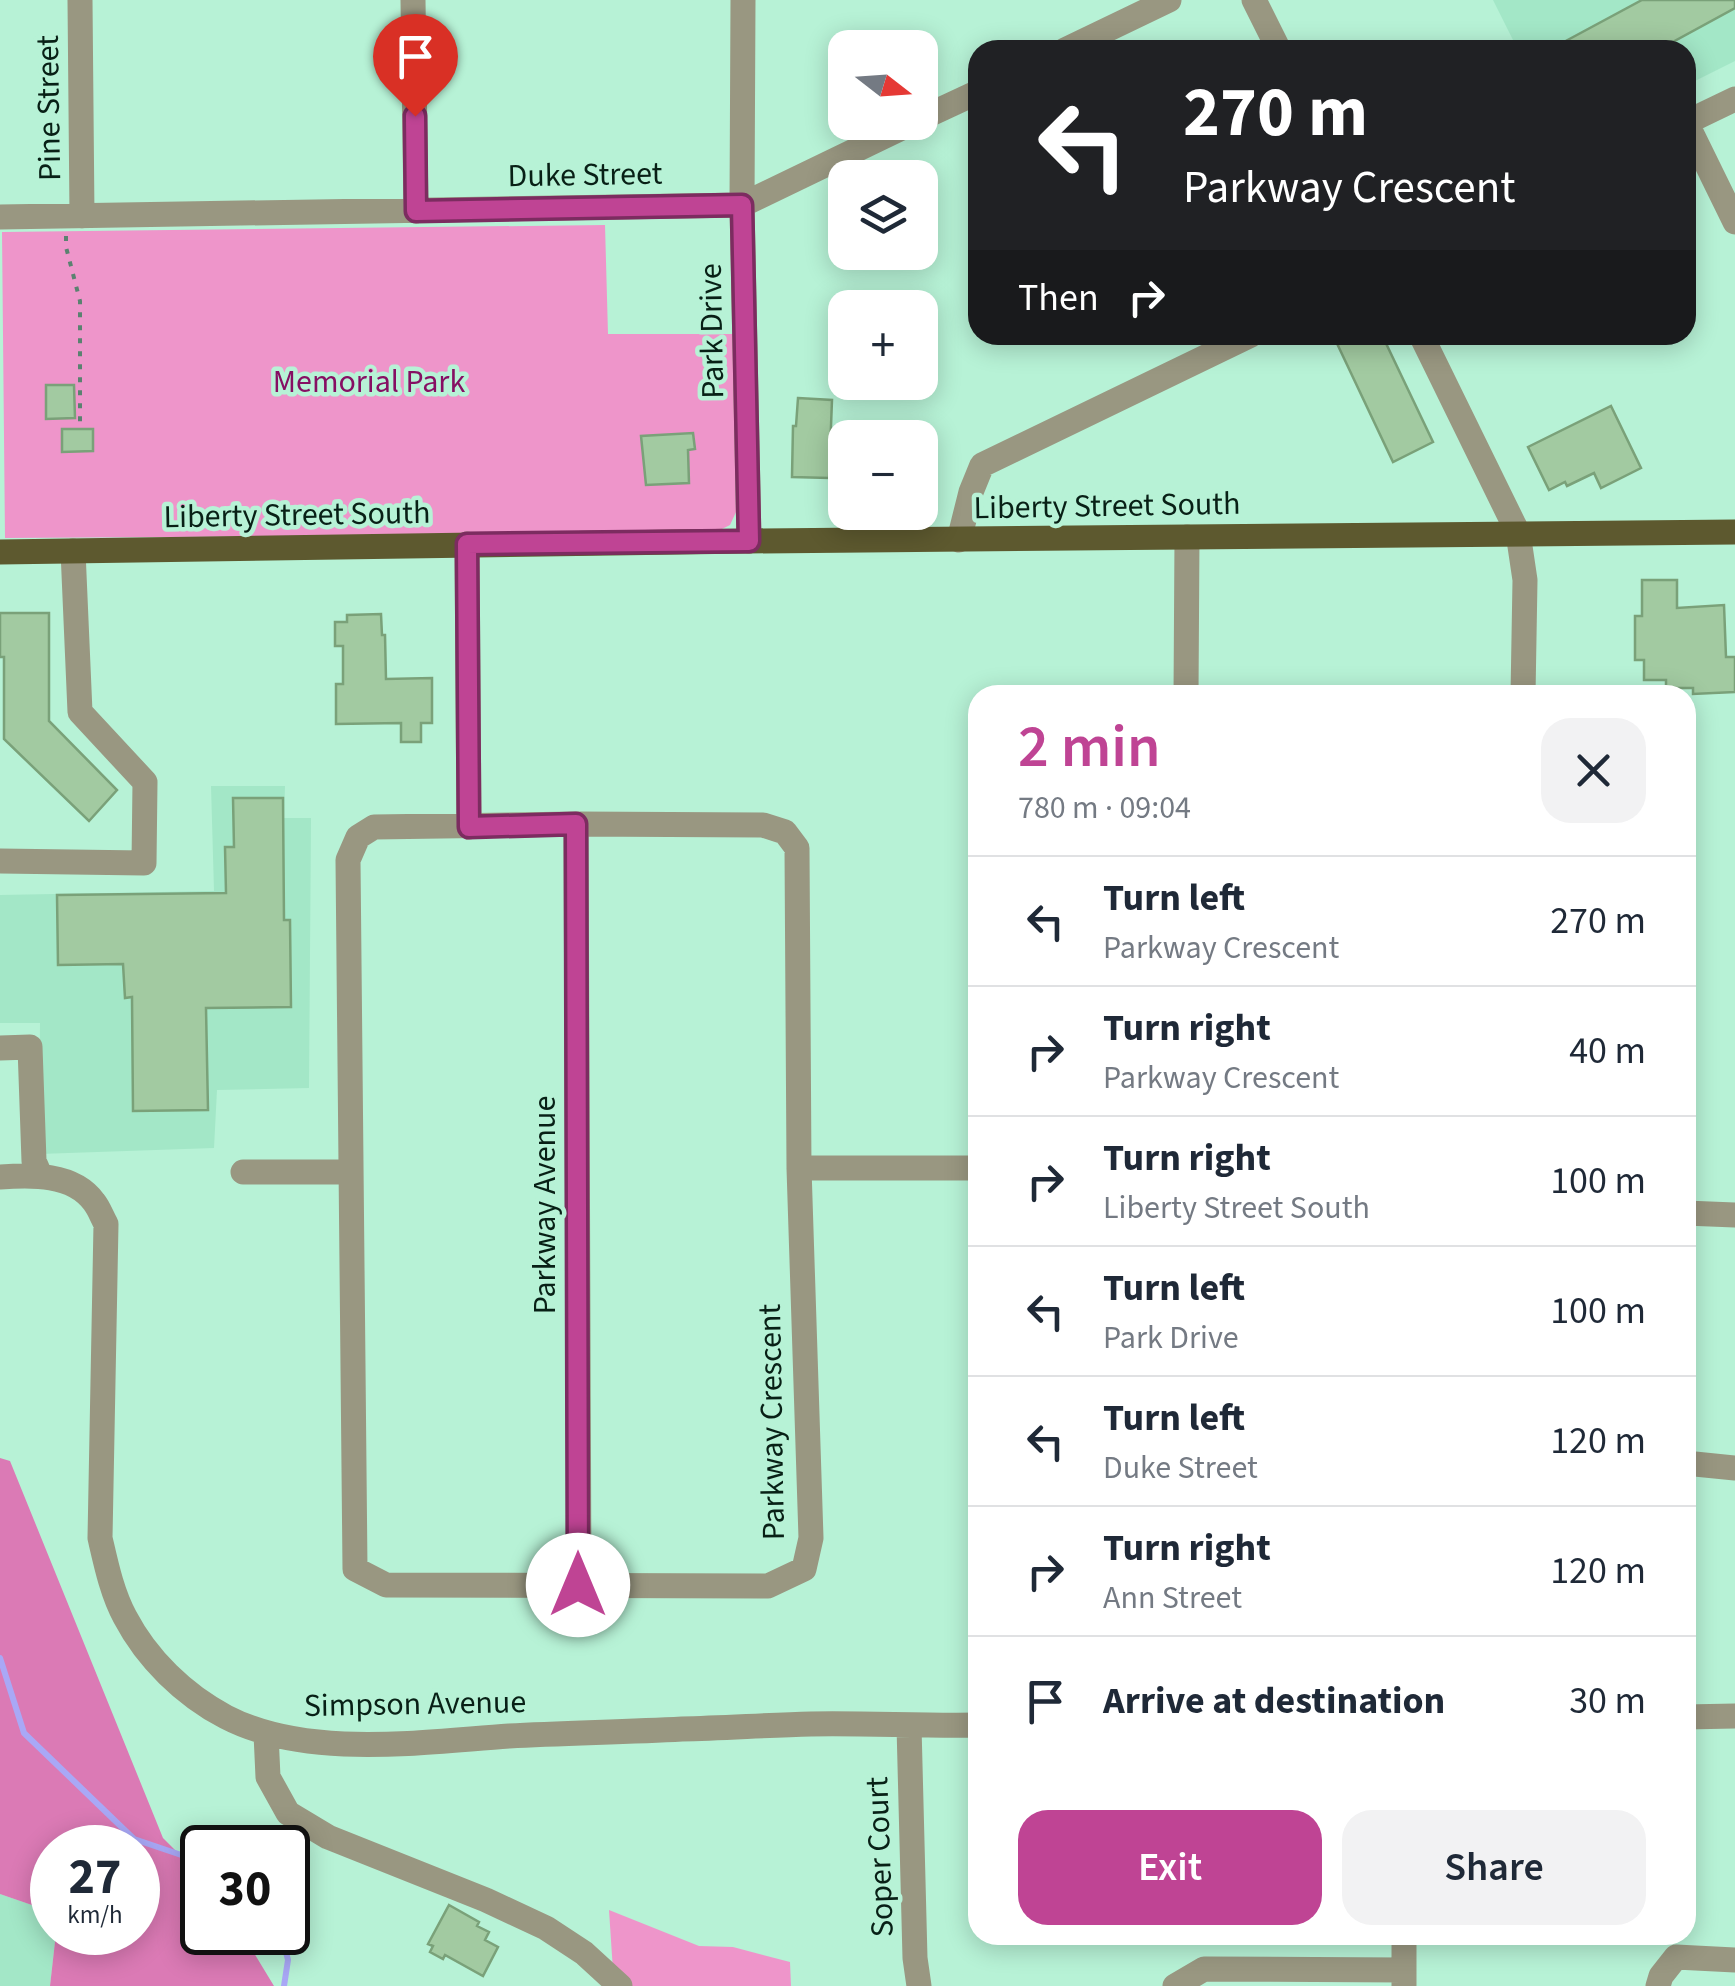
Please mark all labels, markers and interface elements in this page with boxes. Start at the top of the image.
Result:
pin [373,14,458,117]
icon: arrive [388,29,443,84]
north arrow [828,30,938,140]
map controls [828,30,938,530]
street label: Pine Street [25,34,73,181]
text: 270 m [1183,63,1368,163]
icon: left [1018,80,1148,210]
street label: Duke Street [507,151,663,199]
text: Parkway Crescent [1183,156,1515,220]
button: layers [828,160,938,270]
street label: Park Drive [688,263,736,399]
icon: right [1119,270,1174,325]
text: Then [1018,271,1099,325]
button: + [828,290,938,400]
park label: Memorial Park [273,359,465,405]
button: − [828,420,938,530]
street label: Liberty Street South [973,481,1241,531]
street label: Liberty Street South [163,490,431,540]
text: 2 min [1018,705,1161,790]
button: close [1541,718,1646,823]
text: 780 m · 09:04 [1018,785,1191,831]
text: Turn left [1103,871,1245,925]
icon: left [1018,894,1073,949]
text: 270 m [1550,894,1646,948]
text: Parkway Crescent [1103,925,1339,971]
text: Turn right [1103,1001,1271,1055]
icon: right [1018,1024,1073,1079]
text: 40 m [1569,1024,1646,1078]
text: Parkway Crescent [1103,1055,1339,1101]
street label: Parkway Avenue [522,1096,568,1314]
text: Turn right [1103,1131,1271,1185]
icon: right [1018,1154,1073,1209]
text: 100 m [1550,1154,1646,1208]
text: Liberty Street South [1103,1185,1370,1231]
text: Turn left [1103,1261,1245,1315]
icon: left [1018,1284,1073,1339]
text: 100 m [1550,1284,1646,1338]
street label: Parkway Crescent [747,1303,797,1541]
text: Park Drive [1103,1315,1239,1361]
text: Turn left [1103,1391,1245,1445]
icon: left [1018,1414,1073,1469]
text: 120 m [1550,1414,1646,1468]
text: Duke Street [1103,1445,1258,1491]
text: Turn right [1103,1521,1271,1575]
position arrow [526,1533,630,1637]
icon: right [1018,1544,1073,1599]
text: 120 m [1550,1544,1646,1598]
text: Ann Street [1103,1575,1242,1621]
icon: arrive [1018,1674,1073,1729]
text: Arrive at destination [1103,1674,1445,1728]
text: 30 m [1569,1674,1646,1728]
street label: Simpson Avenue [303,1679,527,1729]
street label: Soper Court [854,1776,906,1938]
button: Exit [1018,1810,1322,1925]
button: Share [1342,1810,1646,1925]
speed limit sign: 30 [180,1825,310,1955]
text: 27 [69,1842,121,1913]
text: km/h [67,1897,123,1933]

